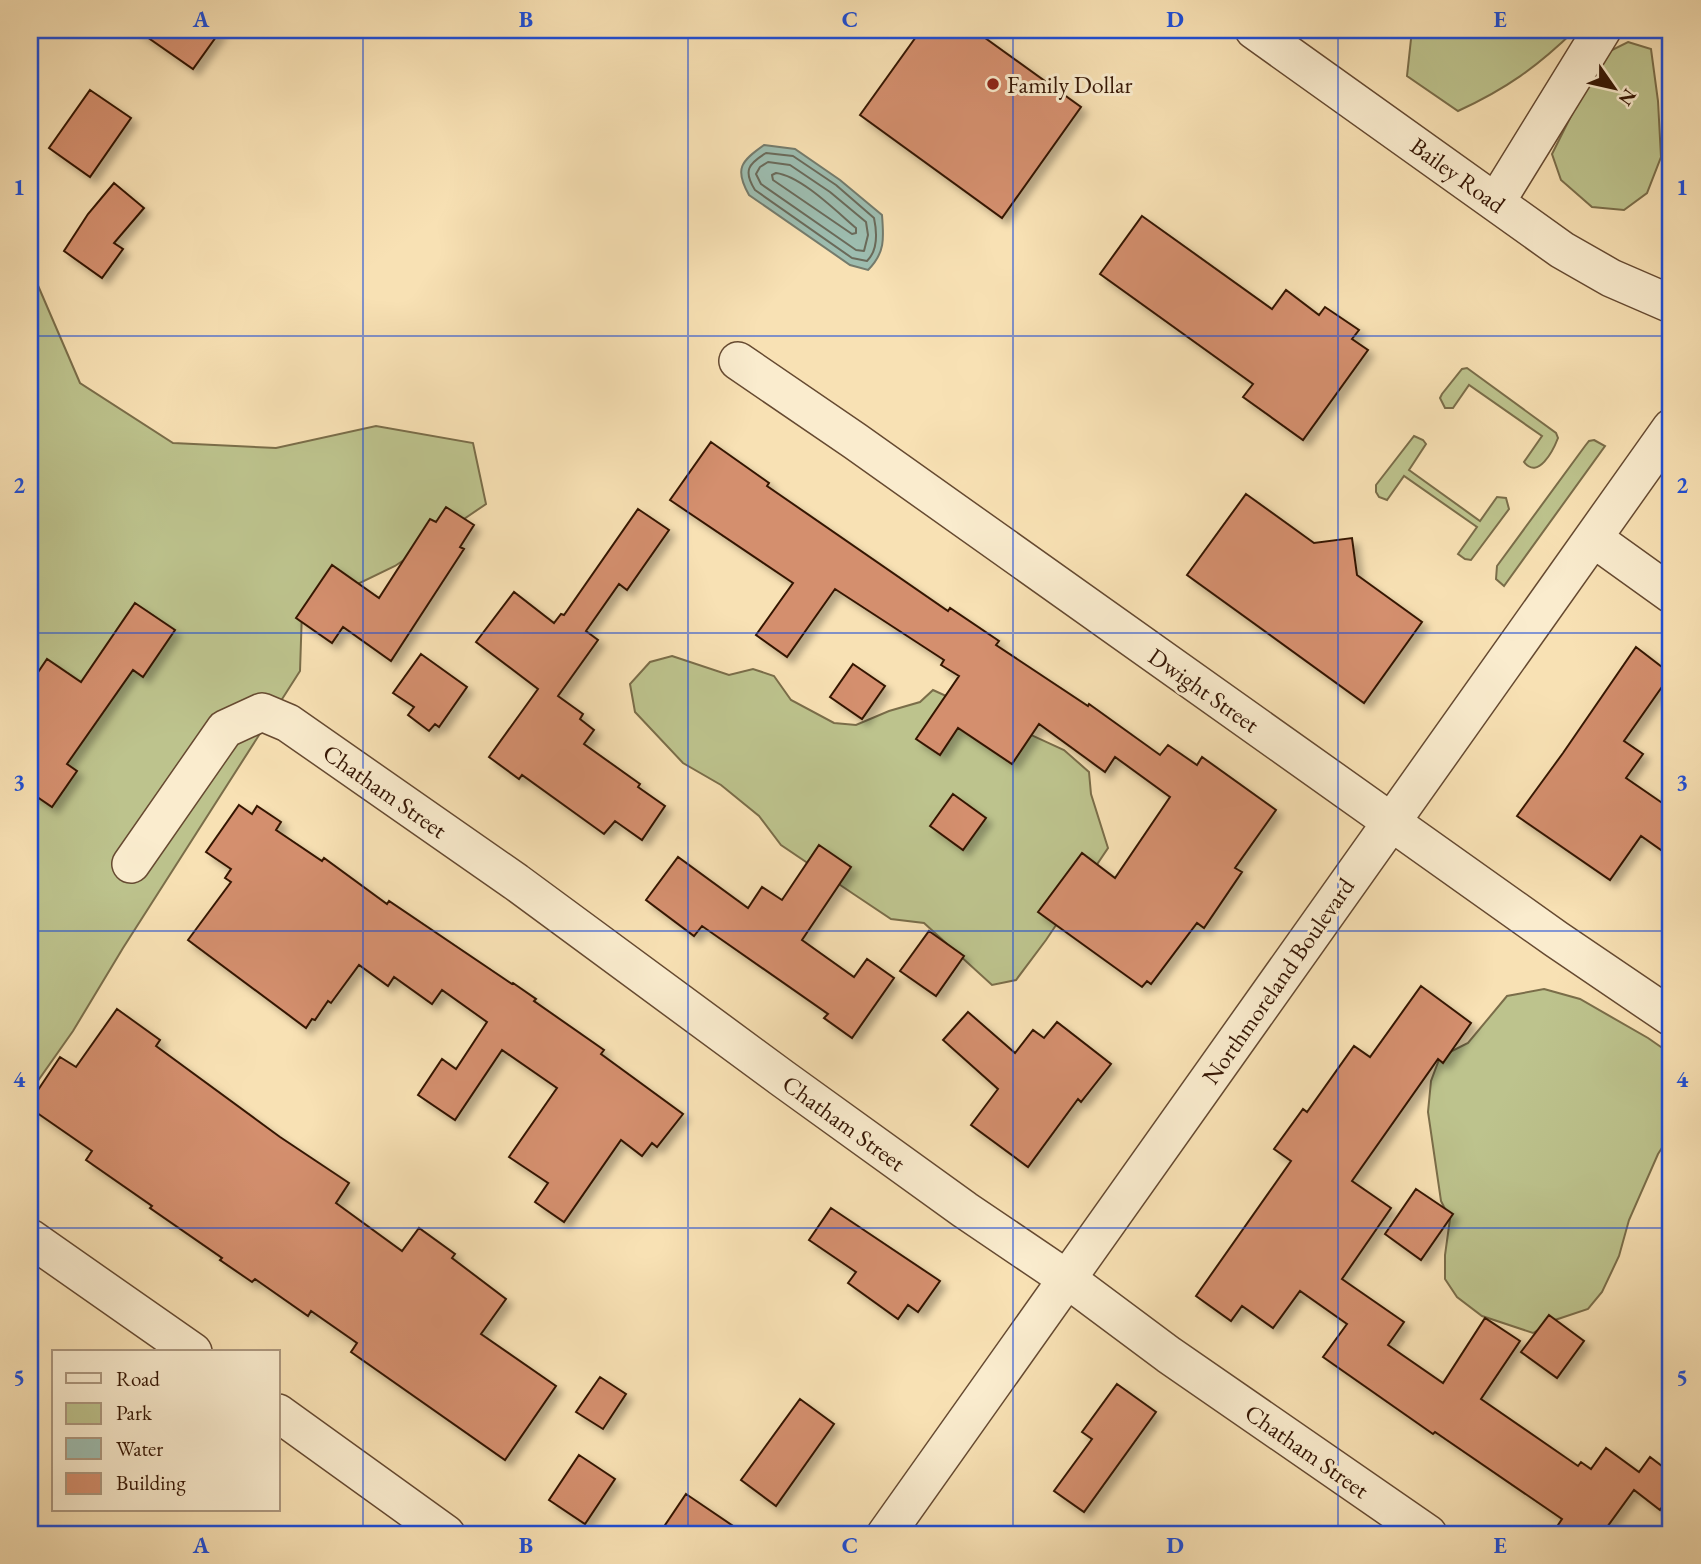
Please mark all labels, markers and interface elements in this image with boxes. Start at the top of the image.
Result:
text: A [192,4,210,34]
text: B [519,4,533,34]
text: C [842,4,858,34]
text: D [1166,4,1184,34]
text: E [1493,4,1507,34]
north arrow [1578,52,1648,122]
place label: Family Dollar [1007,69,1133,100]
marker: Family Dollar [985,76,1001,92]
text: N [1613,84,1642,111]
street label: Bailey Road [1404,130,1512,220]
text: 1 [13,172,25,202]
text: 1 [1676,172,1688,202]
text: 2 [13,470,25,500]
text: 2 [1676,470,1688,500]
street label: Dwight Street [1143,641,1266,740]
street label: Chatham Street [317,737,454,845]
text: 3 [13,767,25,797]
text: 3 [1676,767,1688,797]
street label: Northmoreland Boulevard [1195,871,1362,1090]
text: 4 [13,1064,26,1094]
text: 4 [1676,1064,1689,1094]
street label: Chatham Street [776,1068,912,1178]
legend [52,1350,280,1512]
text: 5 [13,1362,25,1392]
text: 5 [1676,1362,1688,1392]
text: Road [116,1365,160,1392]
street label: Chatham Street [1239,1397,1376,1505]
text: Park [116,1399,153,1426]
text: Water [116,1435,163,1462]
text: Building [116,1469,186,1496]
text: A [192,1530,210,1560]
text: B [519,1530,533,1560]
text: C [842,1530,858,1560]
text: D [1166,1530,1184,1560]
text: E [1493,1530,1507,1560]

